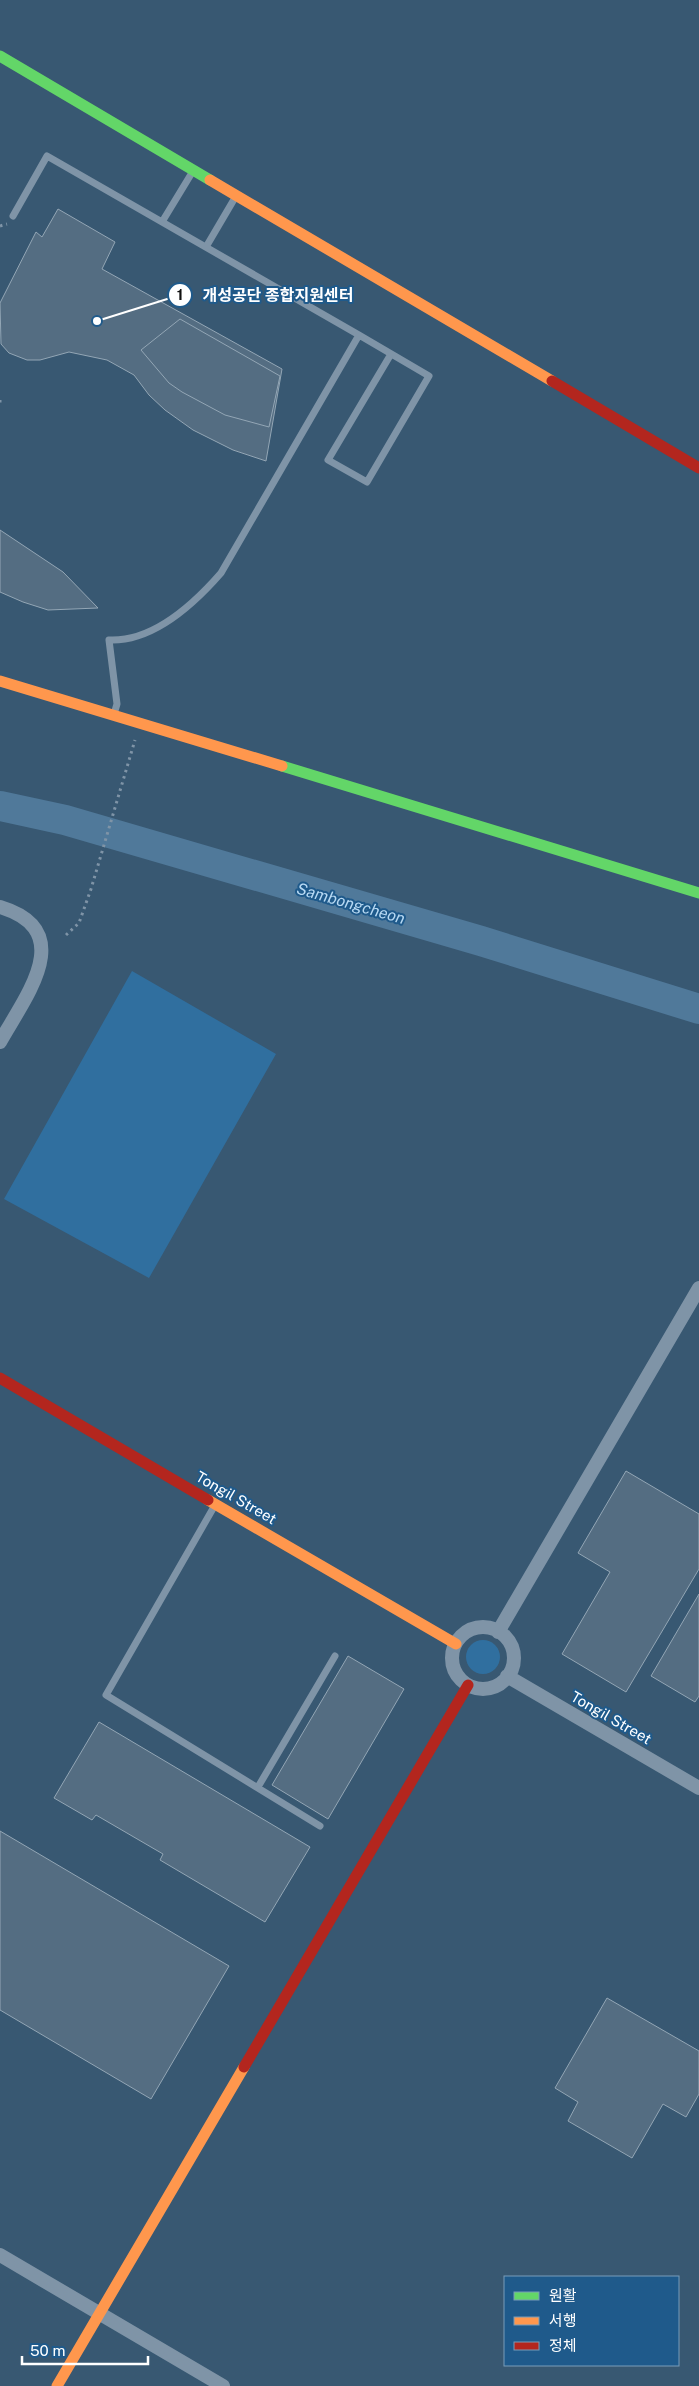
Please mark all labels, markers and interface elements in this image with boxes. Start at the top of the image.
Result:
callout: 개성공단 종합지원센터 [168,279,363,310]
text: 1 [177,286,183,303]
text: 개성공단 종합지원센터 [203,286,353,305]
water label: Sambongcheon [294,879,407,928]
street label: Tongil Street [193,1468,280,1528]
street label: Tongil Street [568,1688,655,1748]
legend [504,2276,679,2366]
text: 원활 [549,2287,577,2304]
text: 서행 [549,2312,577,2329]
scale bar [22,2334,149,2366]
text: 정체 [549,2337,577,2354]
text: 50 m [30,2342,65,2359]

